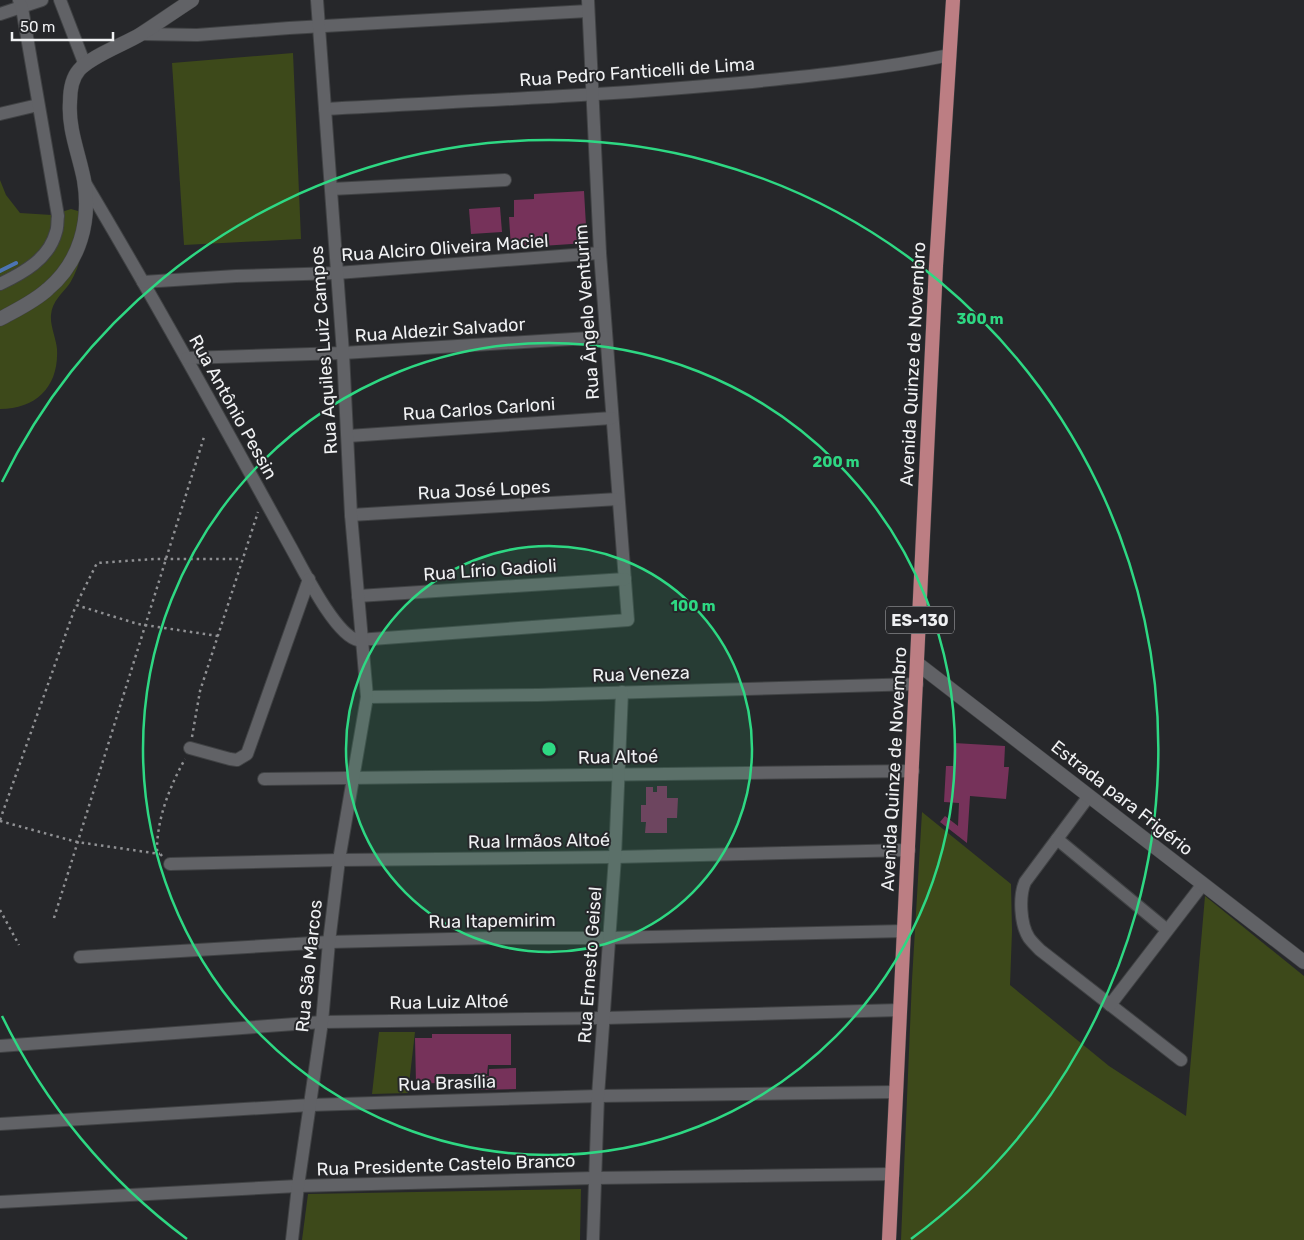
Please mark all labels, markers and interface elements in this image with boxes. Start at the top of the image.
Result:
scale bar [12,10,114,42]
text: 50 m [20,18,55,36]
street label: Rua Pedro Fanticelli de Lima [519,53,755,91]
street label: Rua Ângelo Venturim [570,224,604,400]
street label: Rua Alciro Oliveira Maciel [341,230,549,266]
street label: Avenida Quinze de Novembro [896,241,930,487]
street label: Rua Aquiles Luiz Campos [306,245,342,455]
text: 300 m [956,310,1004,328]
street label: Rua Aldezir Salvador [354,313,526,347]
street label: Rua Antônio Pessin [184,331,282,483]
street label: Rua Carlos Carloni [402,393,556,425]
text: 200 m [812,453,860,471]
street label: Rua José Lopes [417,476,551,504]
street label: Rua Lírio Gadioli [423,554,557,586]
text: 100 m [671,597,715,615]
road number: ES-130 [886,606,954,634]
street label: Avenida Quinze de Novembro [877,646,911,892]
street label: Rua Veneza [592,661,690,687]
street label: Estrada para Frigério [1047,736,1197,860]
centre of rings [540,740,558,758]
street label: Rua Altoé [578,745,658,769]
street label: Rua Irmãos Altoé [468,829,610,853]
street label: Rua Ernesto Geisel [574,886,606,1044]
street label: Rua São Marcos [291,899,327,1033]
street label: Rua Itapemirim [428,909,556,933]
street label: Rua Luiz Altoé [389,990,509,1014]
street label: Rua Brasília [398,1070,496,1096]
street label: Rua Presidente Castelo Branco [316,1149,576,1181]

